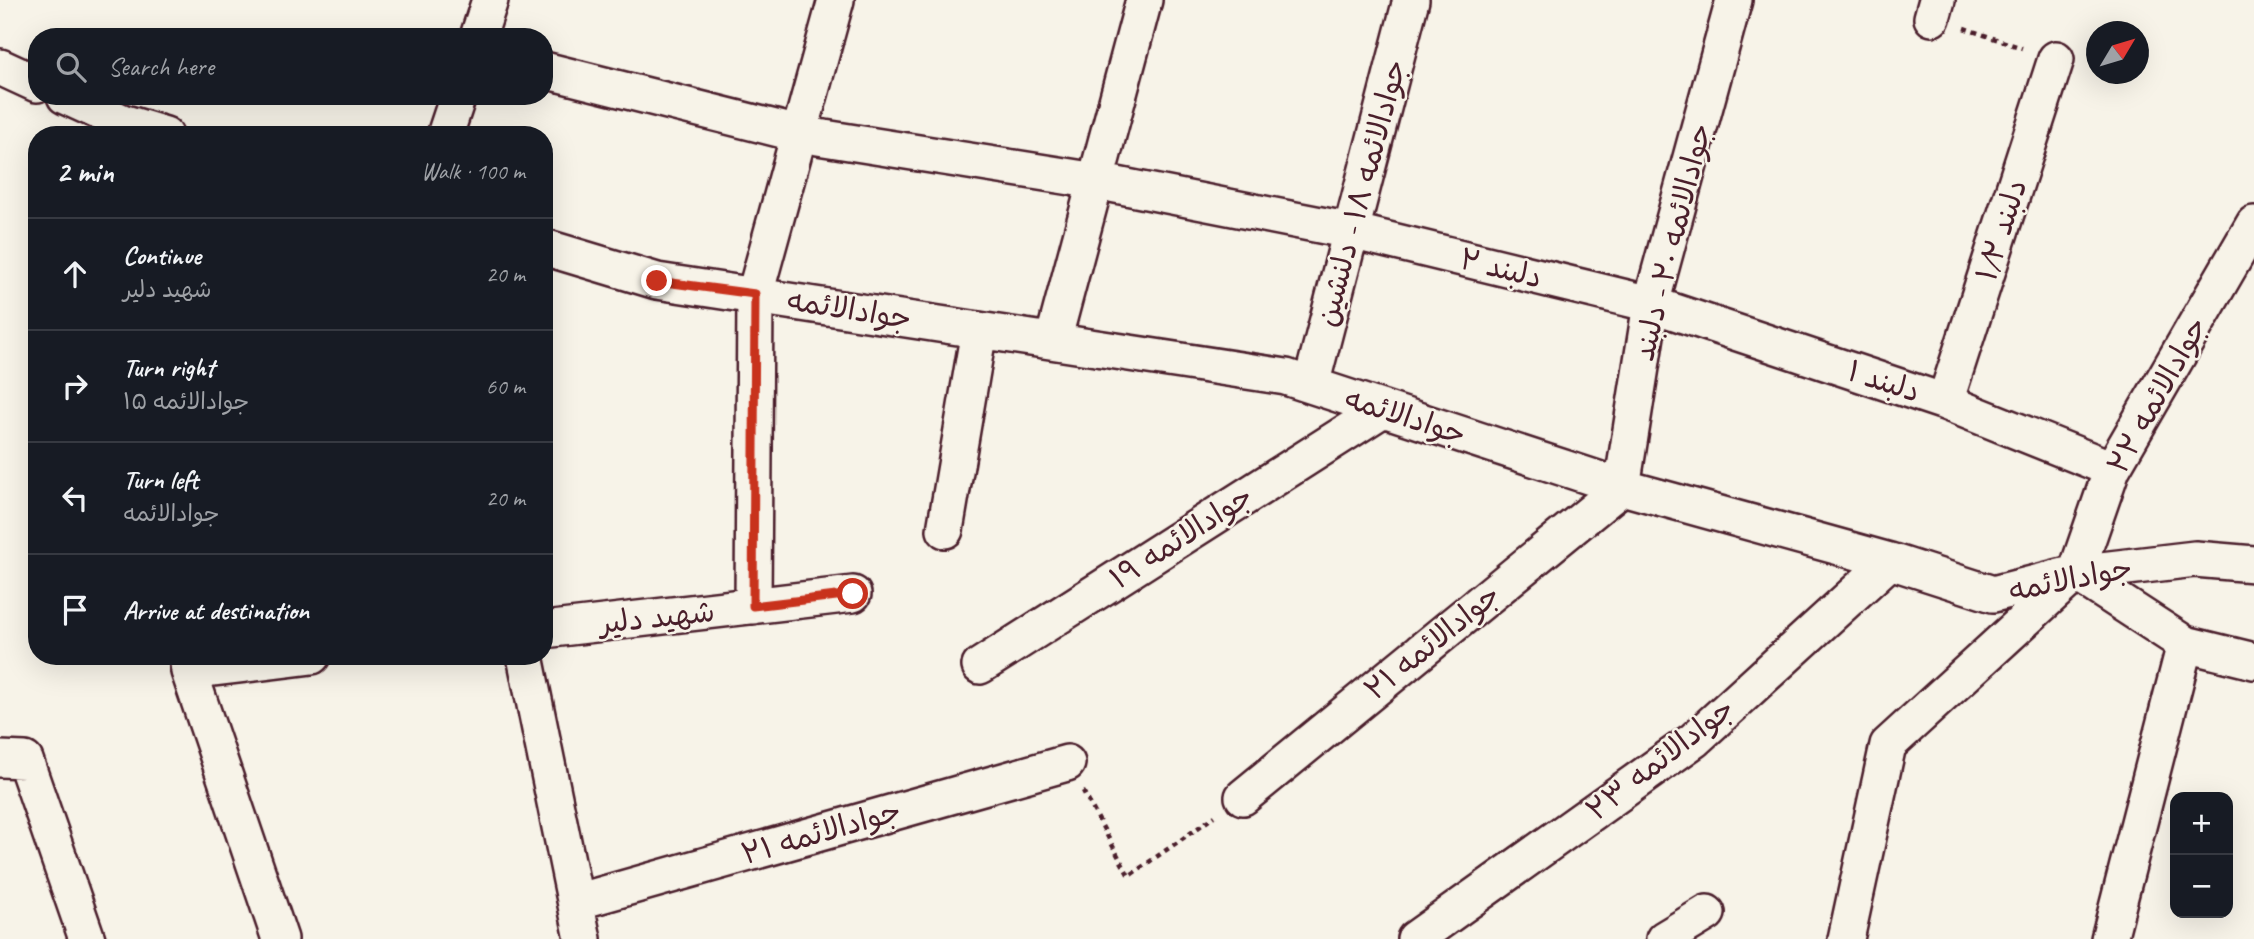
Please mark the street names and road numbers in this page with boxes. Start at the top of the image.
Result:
street label: جوادالائمه ۱۸ - دلنشین [1307,55,1415,331]
street label: جوادالائمه ۲۰ - دلبند [1624,119,1720,365]
street label: دلبند ۱/۲ [1967,175,2035,285]
street label: دلبند ۲ [1456,239,1546,297]
street label: جوادالائمه [784,280,914,338]
street label: جوادالائمه ۲۲ [2098,310,2216,480]
street label: دلبند ۱ [1843,351,1925,411]
street label: جوادالائمه [1339,379,1471,453]
street label: جوادالائمه ۱۹ [1102,477,1260,597]
street label: جوادالائمه [2005,548,2135,610]
street label: جوادالائمه ۲۱ [1356,576,1508,708]
street label: شهید دلیر [595,592,716,642]
street label: جوادالائمه ۲۳ [1578,689,1742,829]
street label: جوادالائمه ۲۱ [737,791,905,873]

